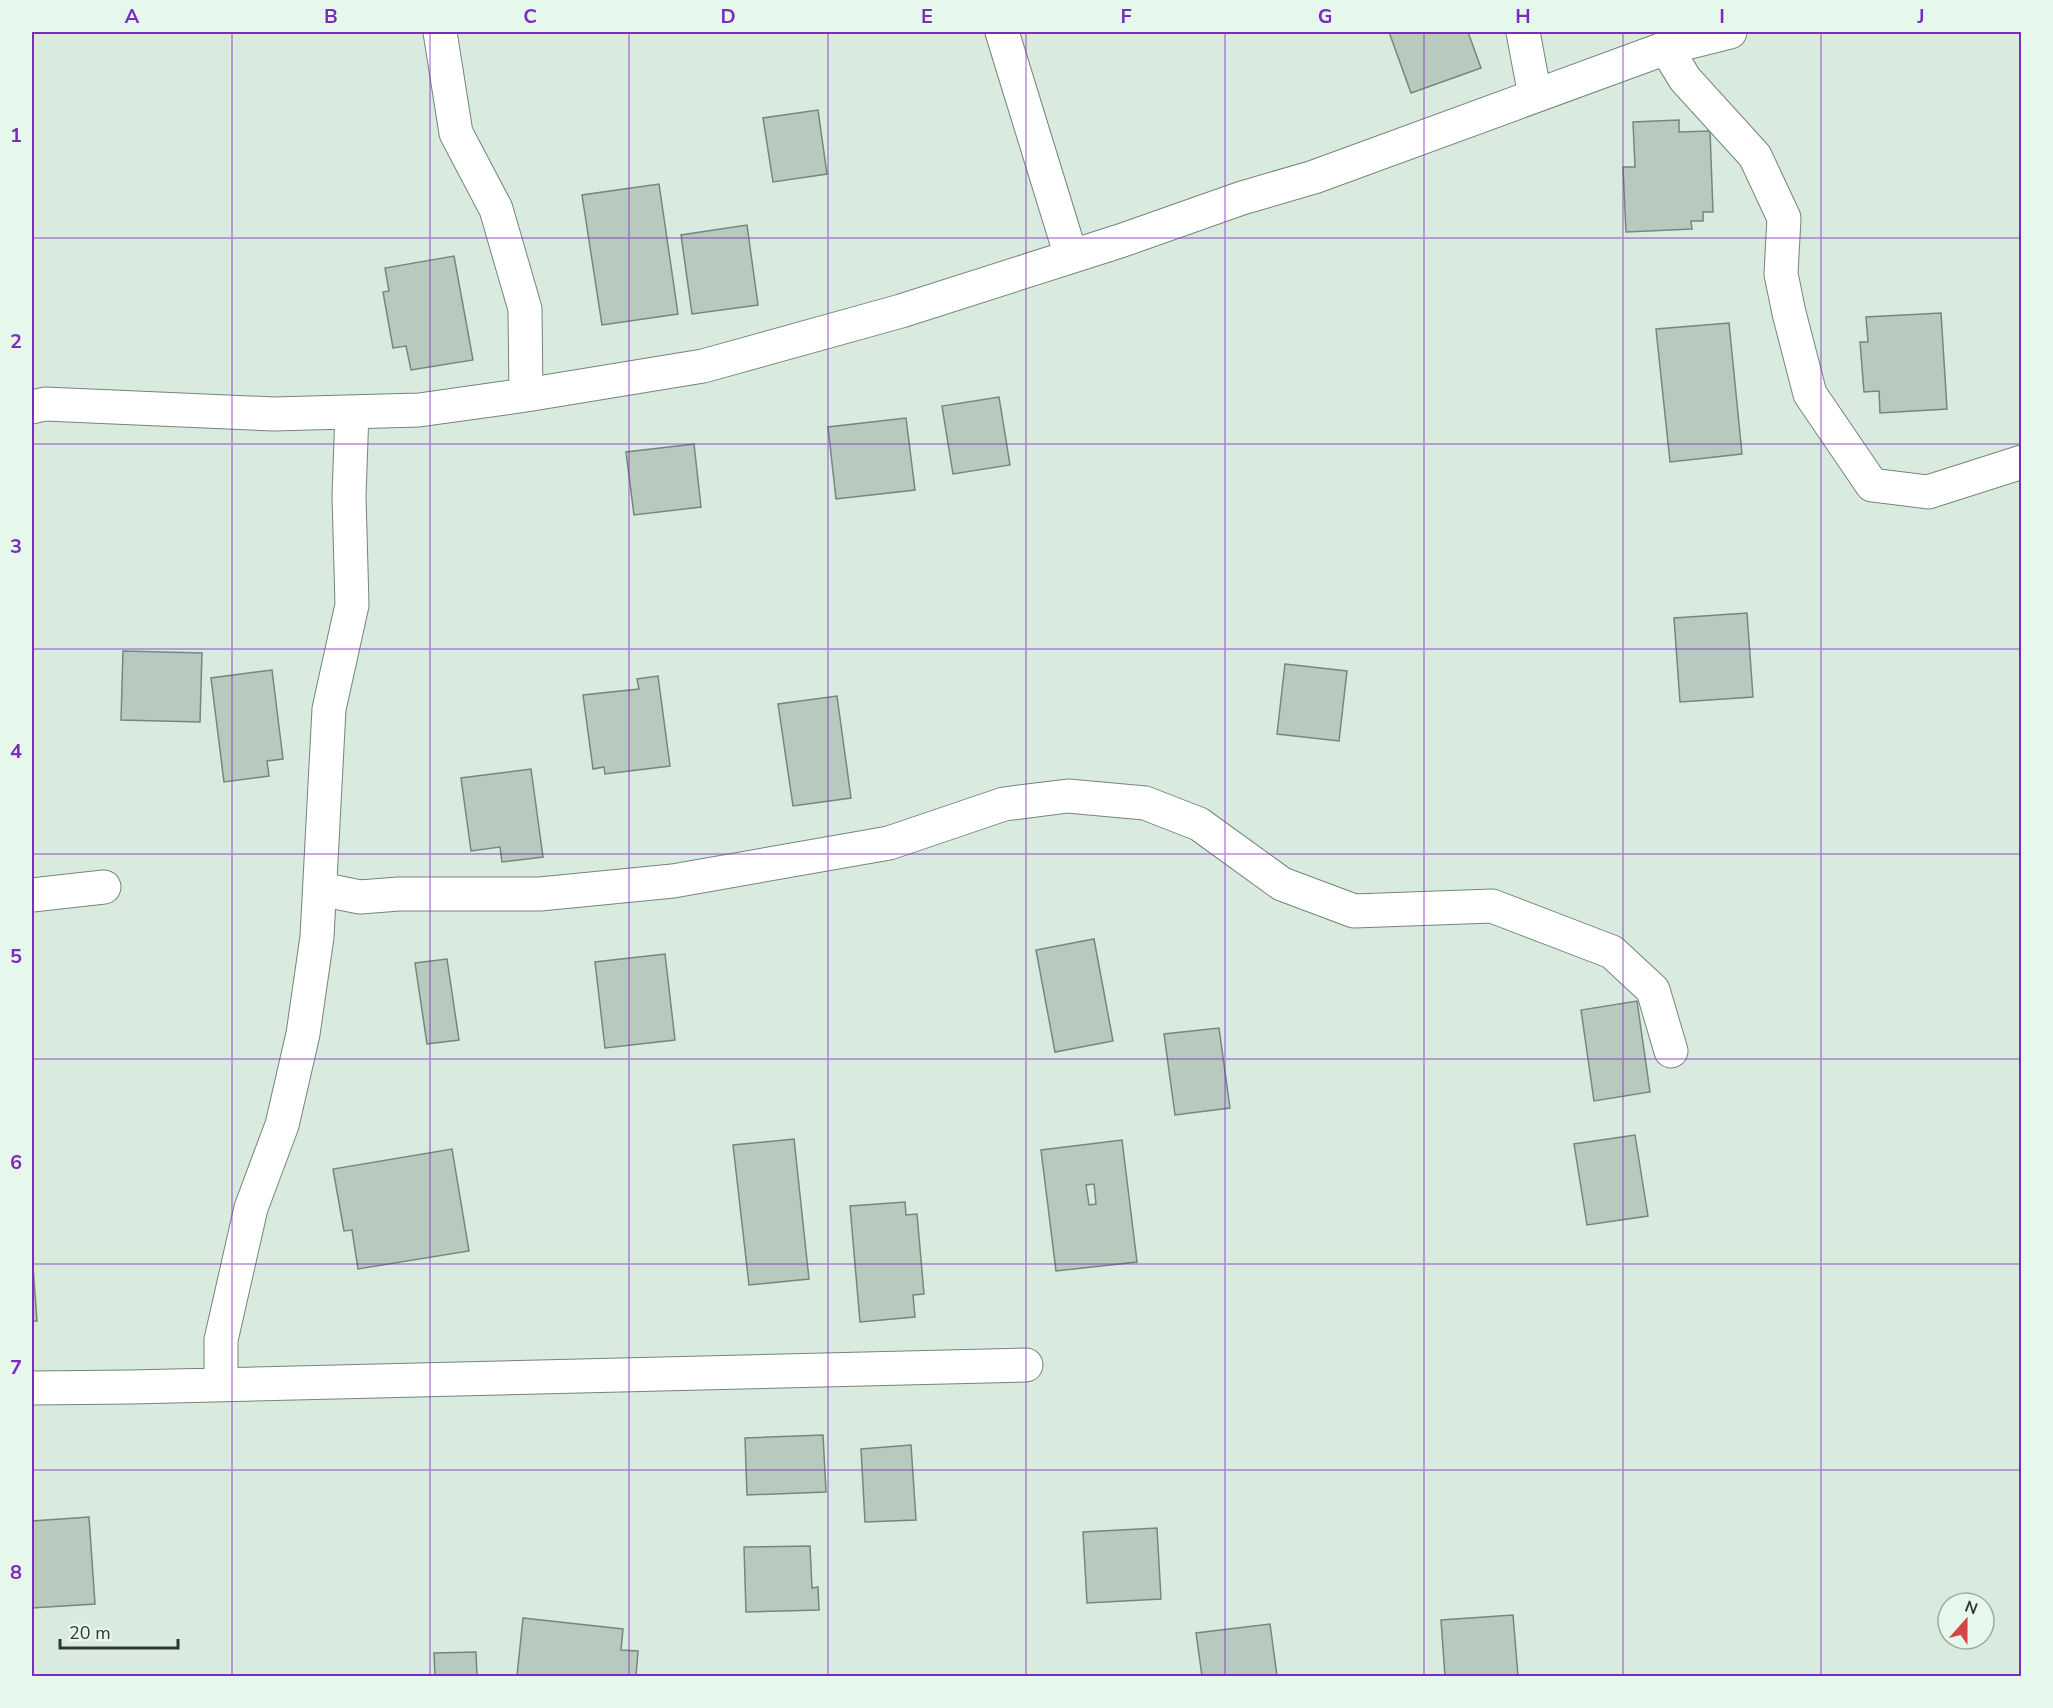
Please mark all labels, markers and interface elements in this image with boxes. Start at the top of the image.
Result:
text: A [125,3,140,30]
text: B [324,3,338,30]
text: C [523,3,537,30]
text: D [720,3,736,30]
text: E [921,3,933,30]
text: F [1120,3,1132,30]
text: G [1318,3,1332,30]
text: H [1515,3,1531,30]
text: I [1719,3,1725,30]
text: J [1916,3,1925,30]
text: 1 [10,122,22,149]
text: 2 [10,328,22,355]
text: 3 [10,533,22,560]
text: 4 [10,738,22,765]
text: 5 [10,943,22,970]
text: 6 [10,1149,22,1176]
text: 7 [10,1354,22,1381]
text: 8 [10,1559,22,1586]
north arrow [1936,1591,1996,1651]
text: N [1961,1596,1981,1620]
scale bar [60,1612,178,1650]
text: 20 m [69,1621,111,1645]

